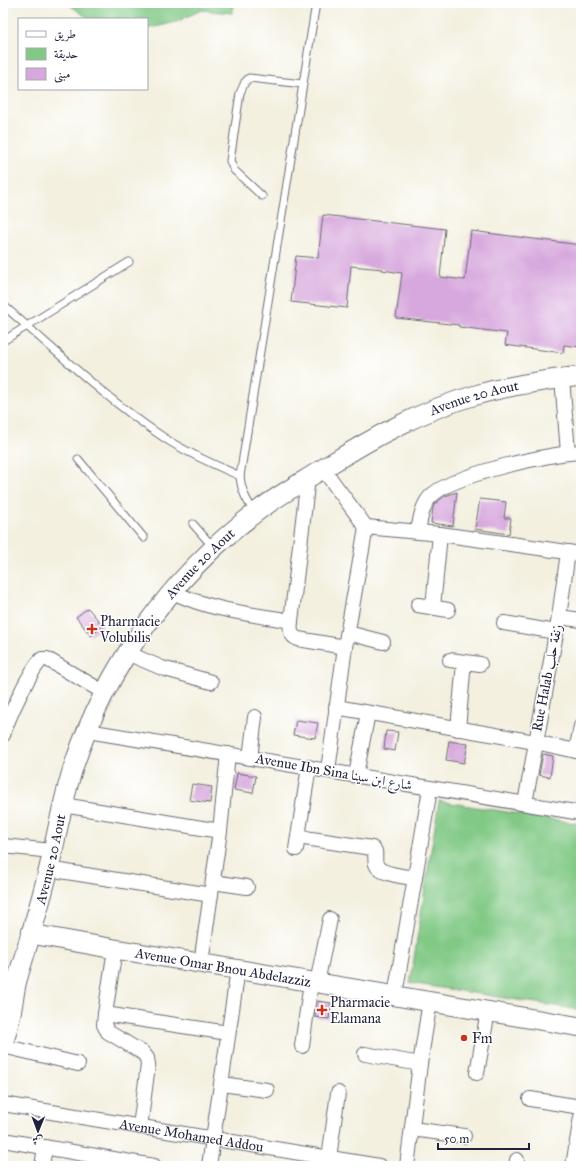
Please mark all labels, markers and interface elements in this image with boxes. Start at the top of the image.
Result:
legend [18,18,148,90]
text: طريق [54,27,76,42]
text: حديقة [54,47,78,62]
text: مبنى [54,67,70,83]
street label: Avenue 20 Aout [426,377,520,419]
street label: Avenue 20 Aout [161,525,238,603]
place label: Pharmacie Volubilis [99,613,160,646]
street label: Rue Halab زنقة حلب [528,623,567,733]
marker: Pharmacie Volubilis [87,624,97,634]
street label: Avenue Ibn Sina شارع ابن سينا [253,750,414,797]
street label: Avenue 20 Aout [31,812,69,907]
street label: Avenue Omar Bnou Abdelazziz [133,944,313,990]
place label: Pharmacie Elamana [330,994,390,1027]
marker: Pharmacie Elamana [317,1005,327,1015]
place label: Fm [472,1030,493,1047]
marker: Fm [459,1033,469,1043]
north arrow [18,1111,58,1151]
street label: Avenue Mohamed Addou [117,1115,265,1155]
scale bar [438,1125,529,1151]
text: 50 m [444,1132,469,1146]
text: ش [32,1134,43,1147]

